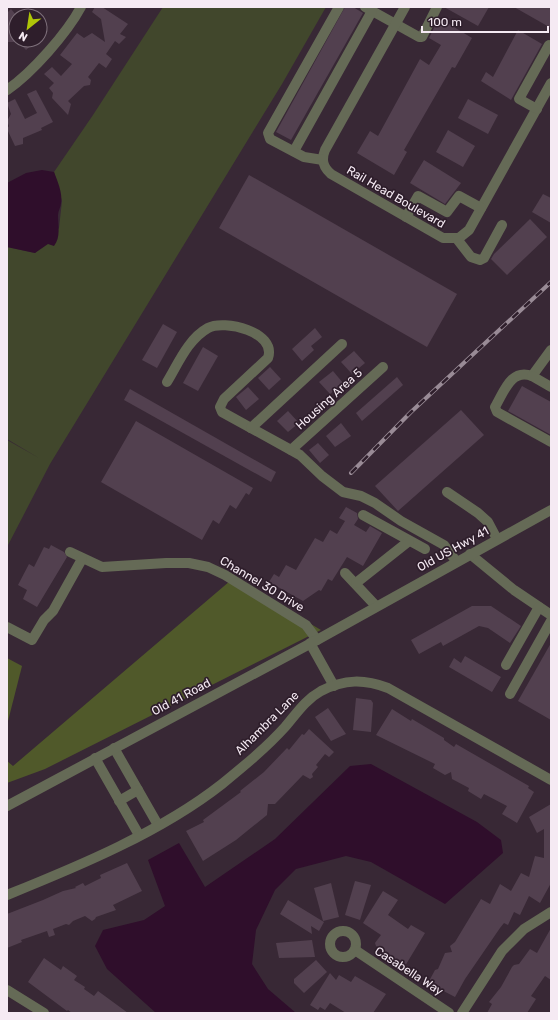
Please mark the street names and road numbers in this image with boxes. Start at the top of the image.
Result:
street label: Rail Head Boulevard [344,163,448,231]
street label: Housing Area 5 [293,365,365,433]
street label: Old US Hwy 41 [415,524,491,574]
street label: Channel 30 Drive [217,553,307,615]
street label: Old 41 Road [149,676,213,718]
street label: Alhambra Lane [232,688,302,758]
street label: Casabella Way [372,944,446,999]

